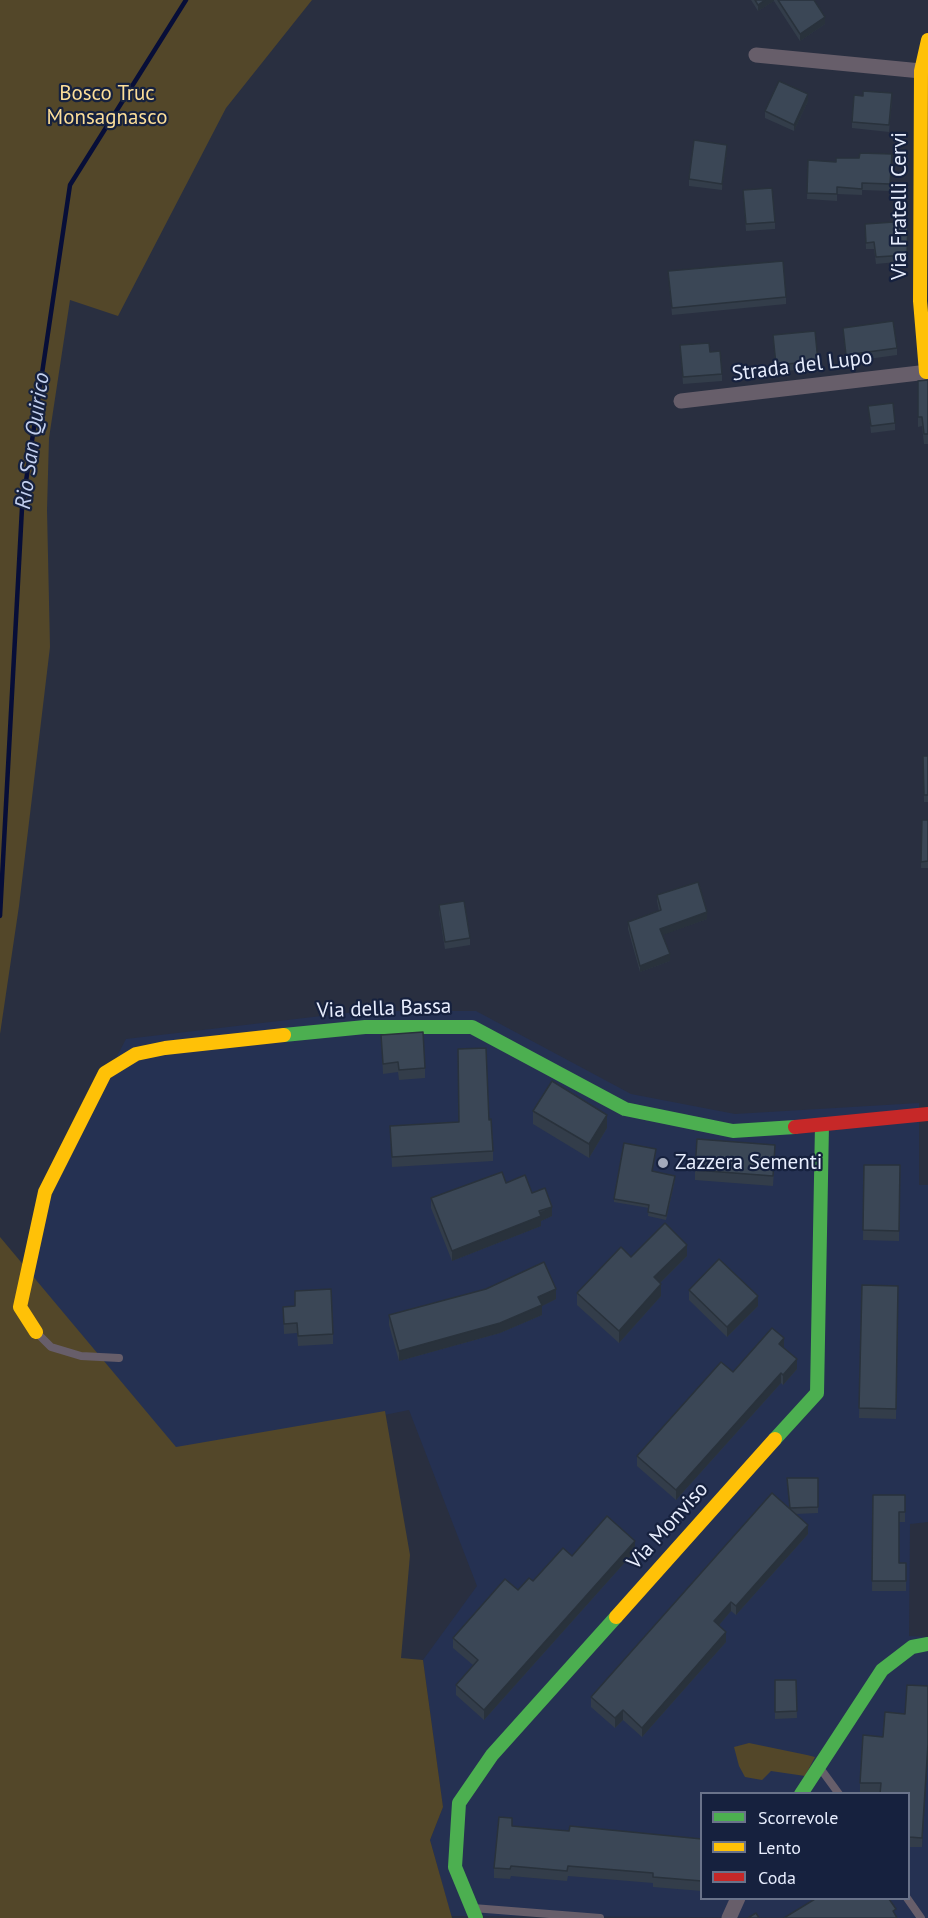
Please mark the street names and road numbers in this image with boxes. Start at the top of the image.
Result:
street label: Via Fratelli Cervi [887,132,913,280]
street label: Strada del Lupo [730,345,874,387]
street label: Via della Bassa [316,994,452,1024]
street label: Via Monviso [622,1477,714,1575]

